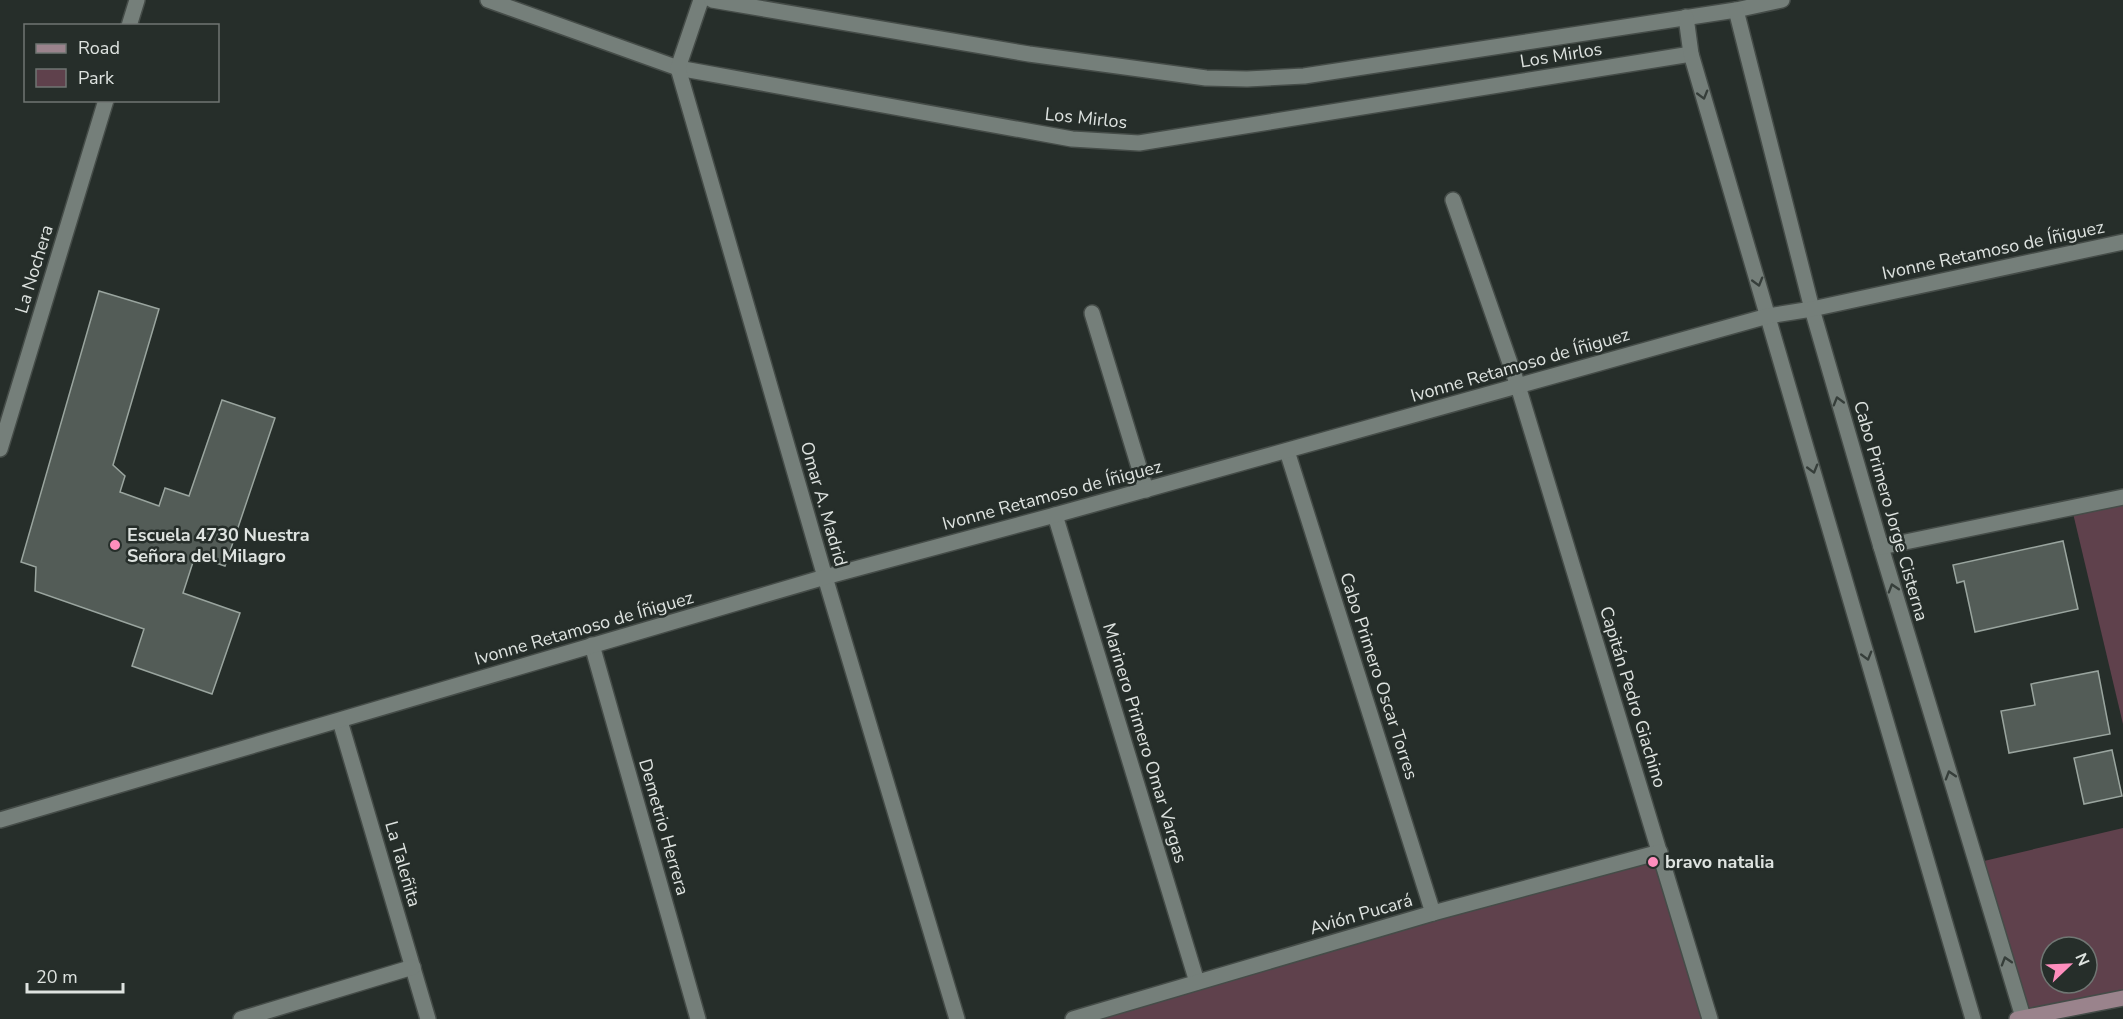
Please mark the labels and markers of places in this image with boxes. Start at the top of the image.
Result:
place label: Escuela 4730 Nuestra Señora del Milagro [127,523,310,568]
marker: Escuela 4730 Nuestra Señora del Milagro [108,538,122,552]
place label: bravo natalia [1665,850,1774,874]
marker: bravo natalia [1646,855,1660,869]

